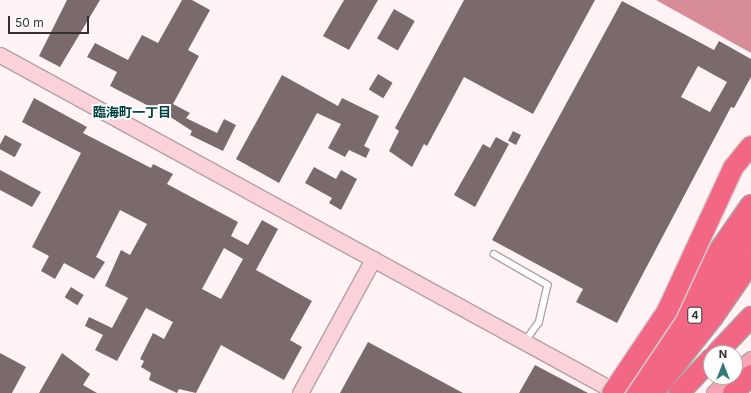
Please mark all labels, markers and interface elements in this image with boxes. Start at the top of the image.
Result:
scale bar [10,8,91,34]
text: 50 m [15,15,44,30]
district label: 臨海町一丁目 [93,104,171,120]
road number: 4 [687,306,703,324]
north arrow [703,345,743,385]
text: N [719,347,727,361]

